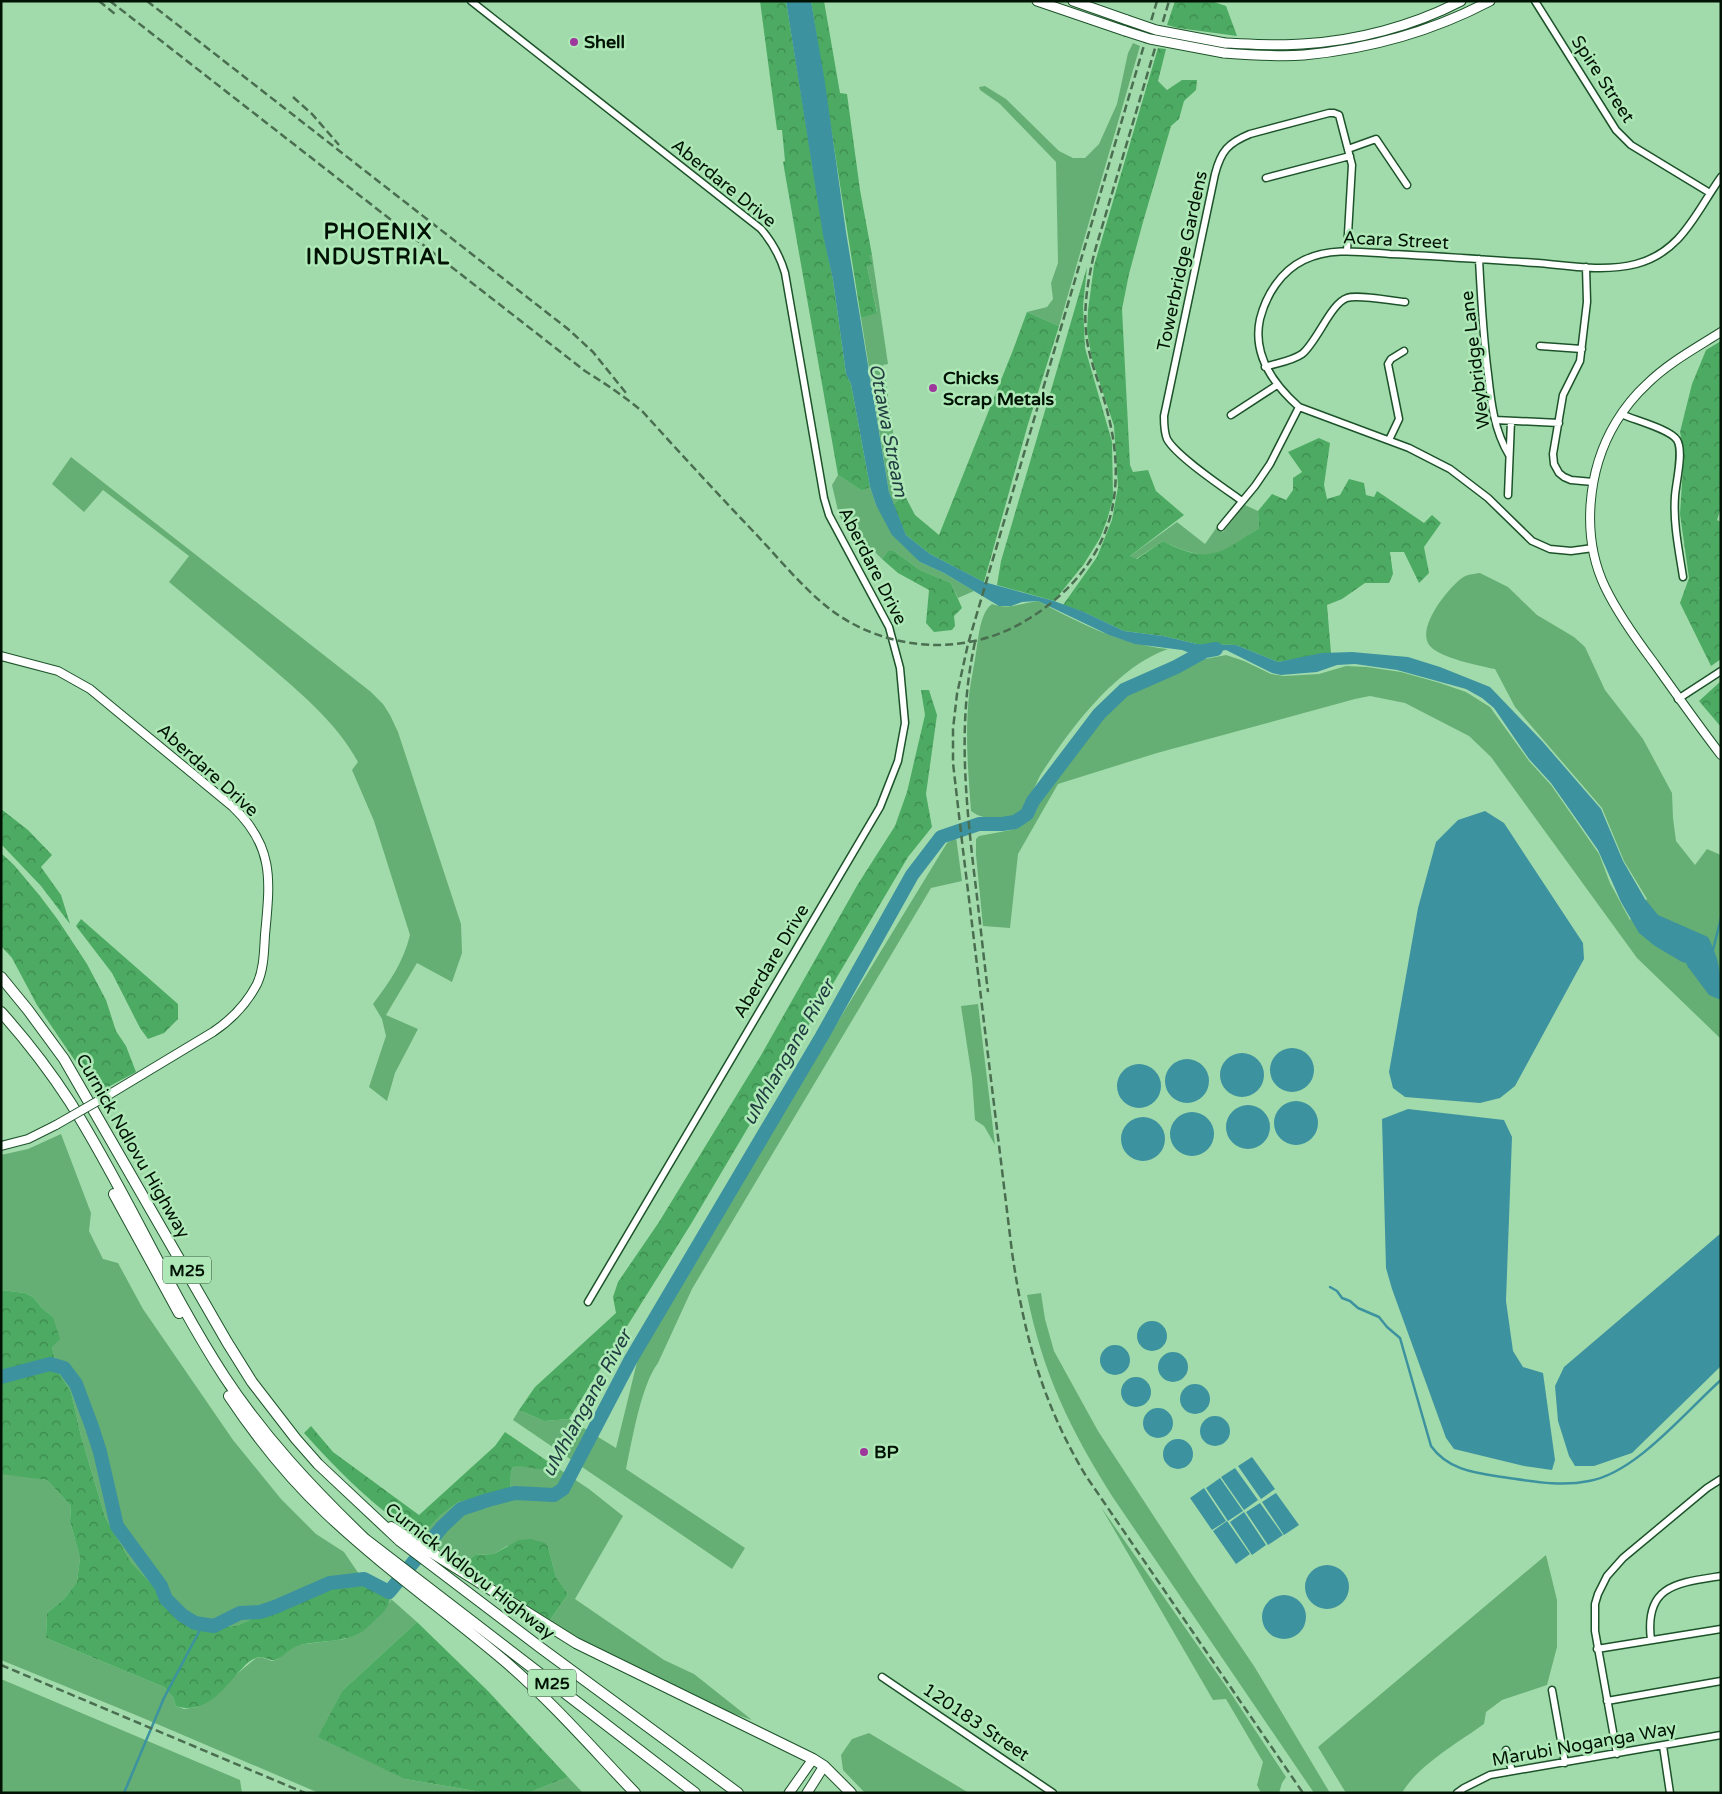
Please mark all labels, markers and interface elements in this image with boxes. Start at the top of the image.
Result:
place label: Shell [584,31,625,53]
street label: Spire Street [1567,31,1639,127]
marker: Shell [568,36,580,48]
street label: Aberdare Drive [667,134,781,232]
street label: Towerbridge Gardens [1152,169,1212,353]
district label: PHOENIX INDUSTRIAL [306,219,450,270]
street label: Acara Street [1342,226,1450,254]
street label: Weybridge Lane [1456,290,1494,430]
water label: Ottawa Stream [864,362,912,499]
place label: Chicks Scrap Metals [943,367,1055,410]
marker: Chicks Scrap Metals [927,382,939,394]
street label: Aberdare Drive [834,504,912,628]
street label: Aberdare Drive [153,719,263,821]
street label: Aberdare Drive [728,900,814,1022]
water label: uMhlangane River [738,974,841,1129]
street label: Curnick Ndlovu Highway [71,1050,195,1243]
road number: M25 [163,1256,211,1284]
water label: uMhlangane River [537,1324,638,1481]
place label: BP [874,1441,899,1463]
marker: BP [858,1446,870,1458]
street label: Curnick Ndlovu Highway [381,1498,560,1644]
road number: M25 [528,1670,576,1696]
street label: 120183 Street [918,1678,1034,1766]
street label: Marubi Noganga Way [1490,1717,1678,1771]

